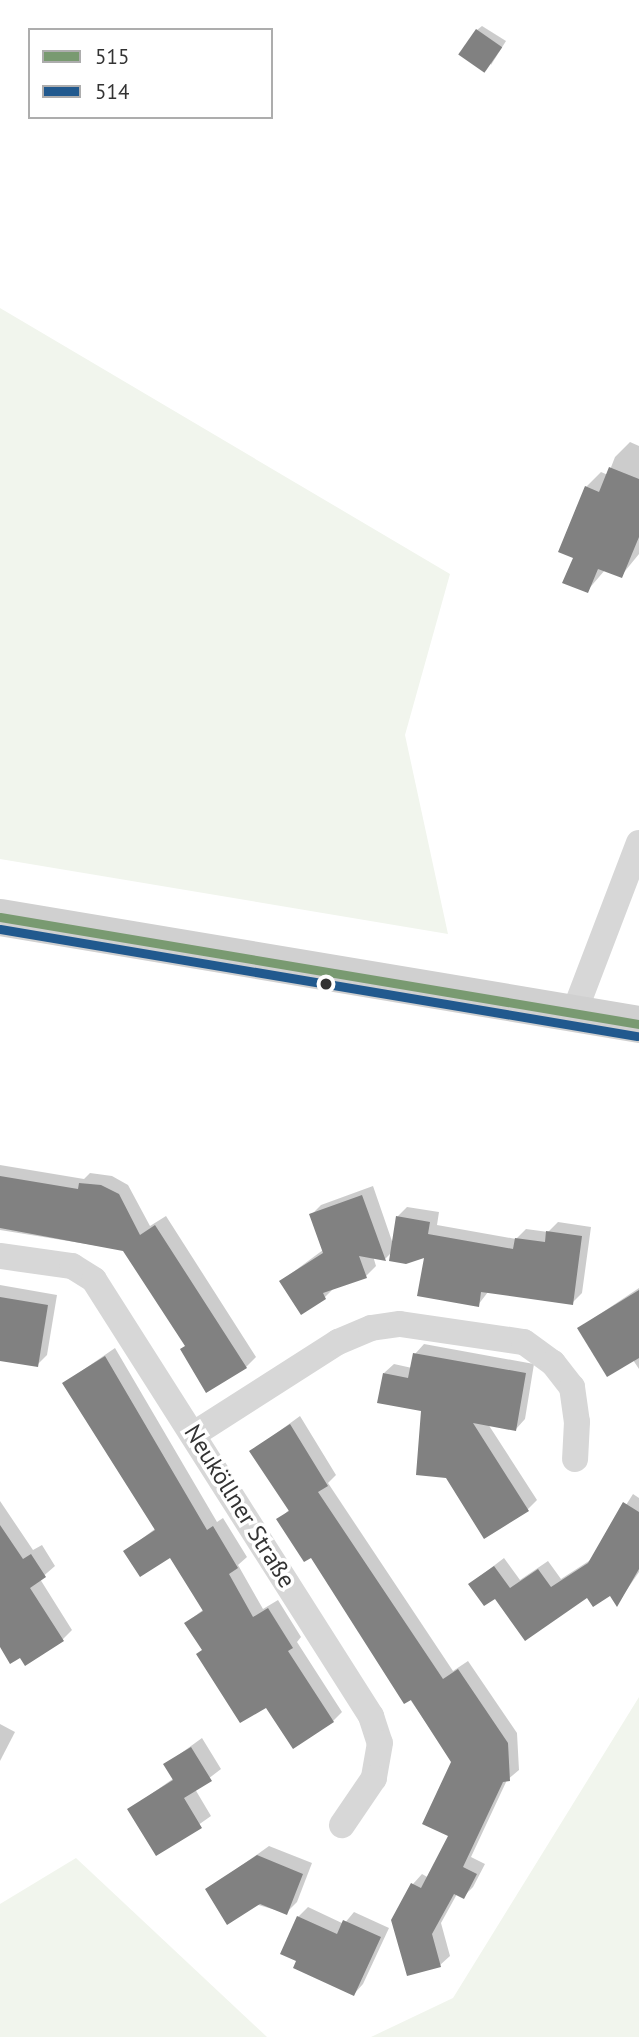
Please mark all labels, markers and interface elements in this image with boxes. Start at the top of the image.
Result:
legend [28,28,273,119]
text: 515 [95,43,129,70]
text: 514 [95,78,129,105]
unlabelled marker [319,977,333,991]
street label: Neuköllner Straße [178,1419,302,1593]

